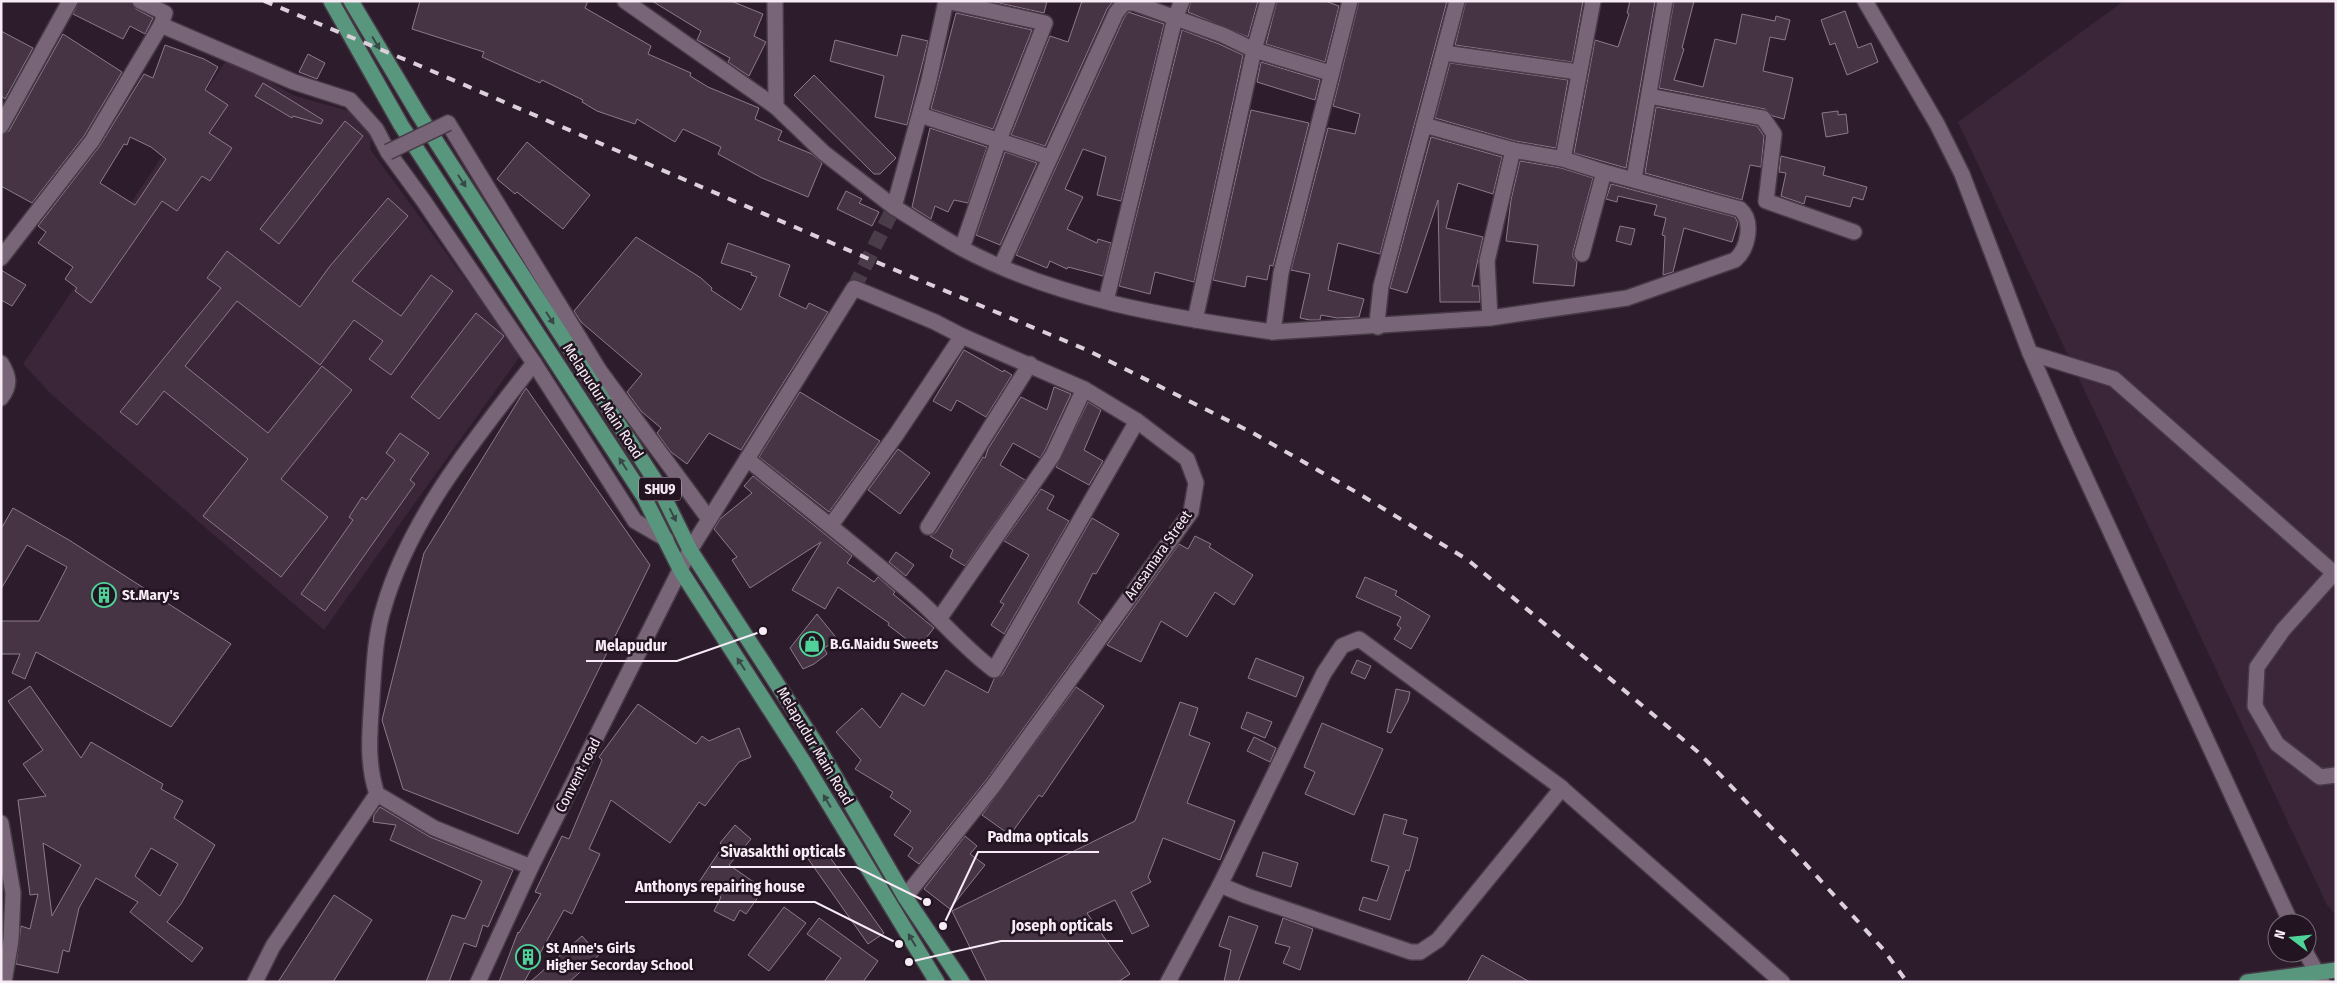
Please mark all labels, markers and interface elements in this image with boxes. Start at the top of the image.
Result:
one-way arrow [372,37,381,50]
one-way arrow [457,175,467,188]
one-way arrow [545,311,554,325]
street label: Melapudur Main Road [559,340,647,462]
one-way arrow [618,457,628,470]
road number: SHU9 [639,478,681,500]
street label: Arasamara Street [1121,507,1196,603]
one-way arrow [669,508,677,522]
building icon: St.Mary's [91,582,117,608]
place label: St.Mary's [122,586,180,604]
callout: Melapudur [586,630,677,661]
shop icon: B.G.Naidu Sweets [799,631,825,657]
place label: B.G.Naidu Sweets [830,635,939,653]
text: Melapudur [595,636,667,655]
one-way arrow [736,657,745,670]
street label: Melapudur Main Road [773,684,857,808]
street label: Convent road [552,735,604,815]
one-way arrow [823,795,832,808]
callout: Padma opticals [978,821,1099,852]
text: Padma opticals [987,827,1089,846]
callout: Sivasakthi opticals [711,836,856,867]
text: Sivasakthi opticals [720,842,846,861]
callout: Anthonys repairing house [625,871,815,902]
text: Anthonys repairing house [634,877,805,896]
callout: Joseph opticals [1001,910,1123,941]
north arrow [2267,913,2317,963]
text: Joseph opticals [1010,916,1113,935]
text: N [2271,928,2289,941]
one-way arrow [907,934,916,947]
place label: St Anne's Girls Higher Secorday School [546,939,694,974]
building icon: St Anne's Girls Higher Secorday School [515,944,541,970]

